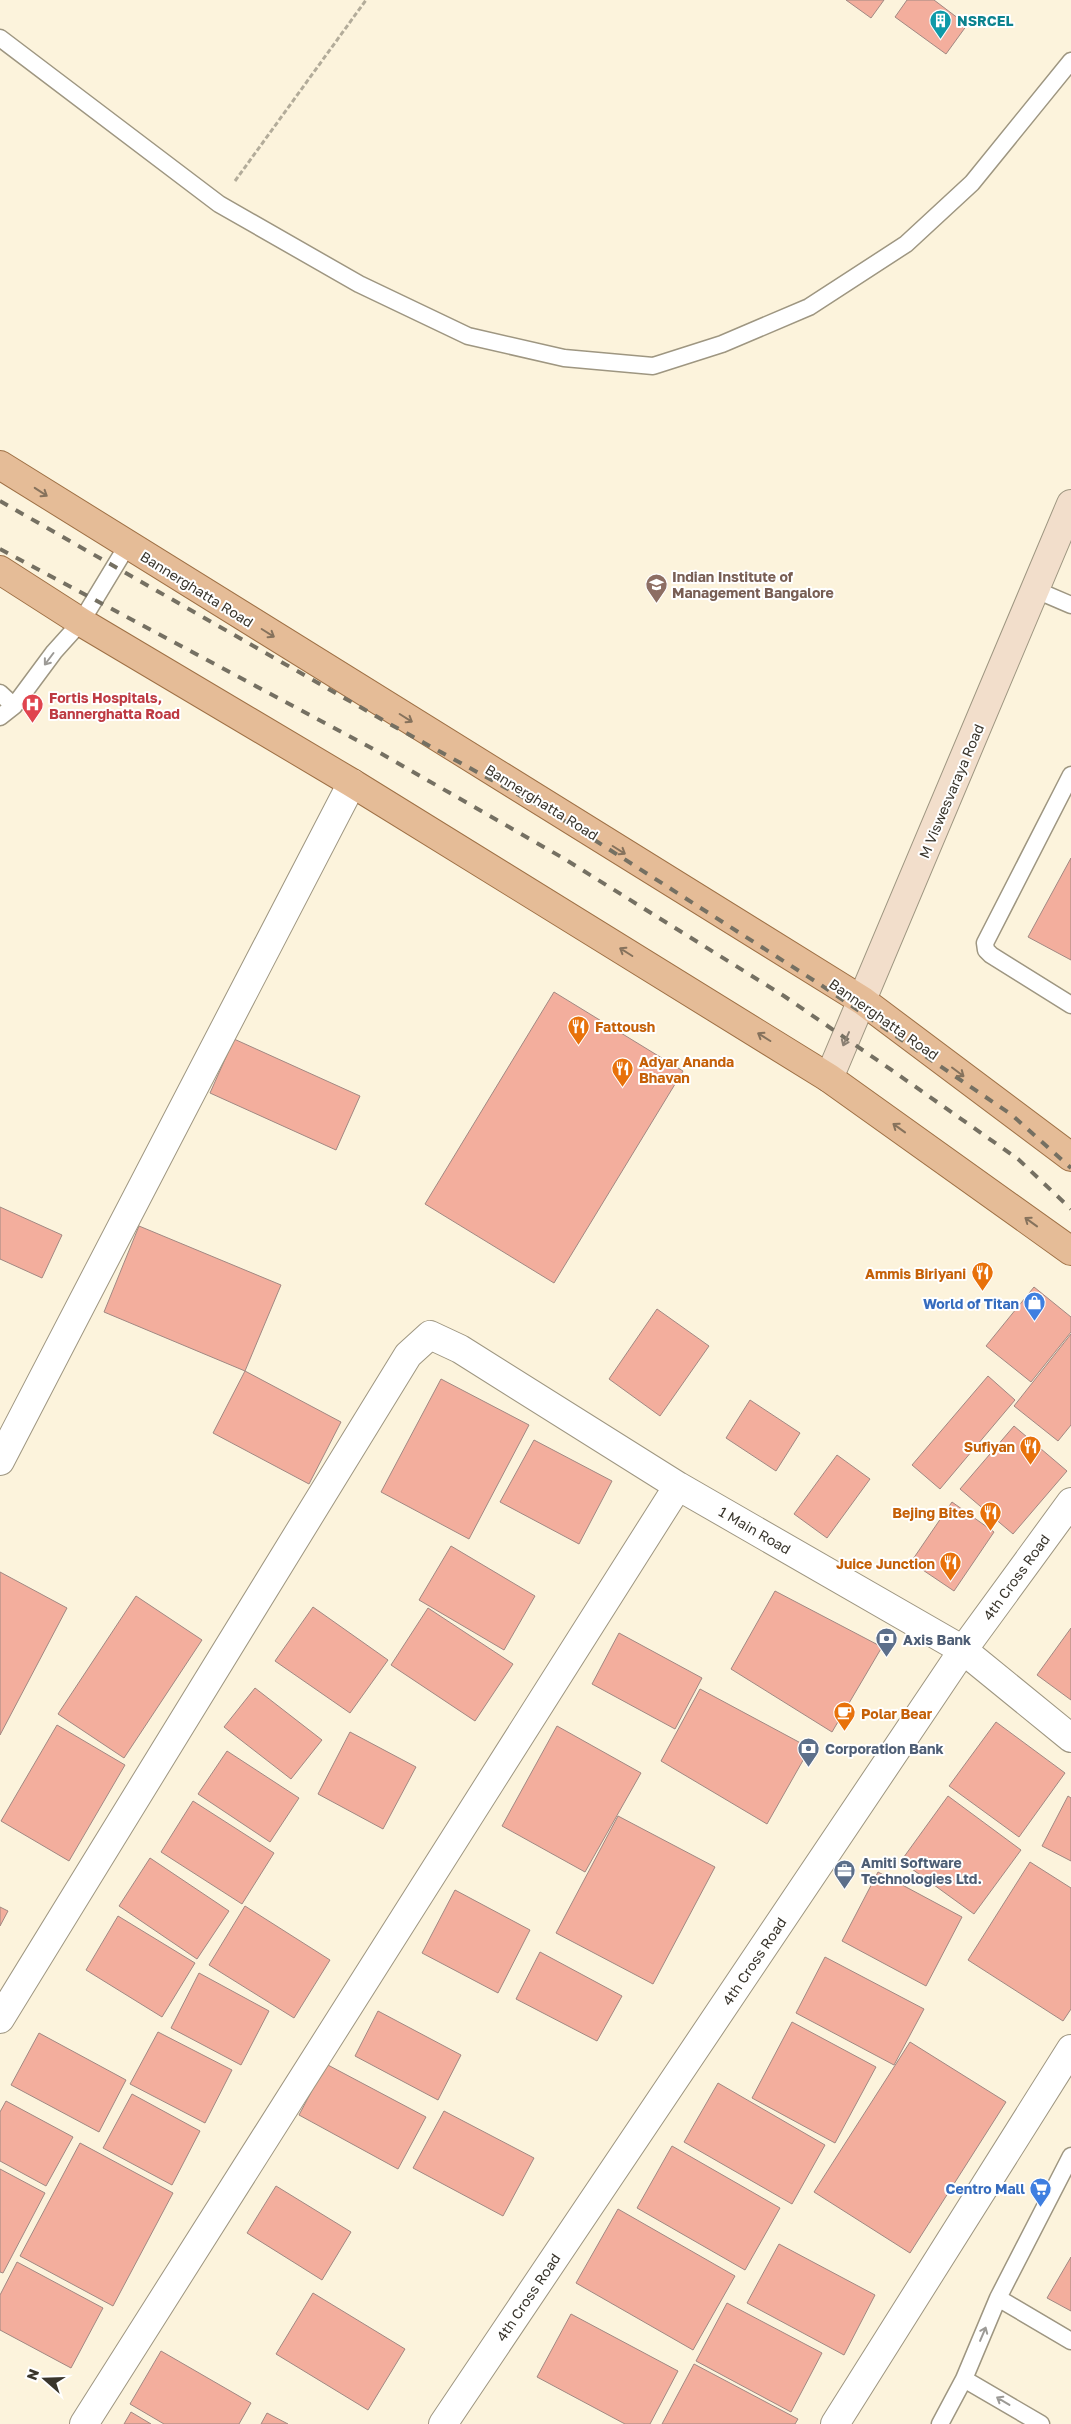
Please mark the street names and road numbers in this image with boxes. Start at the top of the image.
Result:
street label: Bannerghatta Road [137,547,257,631]
street label: M Viswesvaraya Road [915,721,987,861]
street label: Bannerghatta Road [482,760,602,844]
street label: Bannerghatta Road [826,975,942,1063]
street label: 1 Main Road [716,1503,794,1557]
street label: 4th Cross Road [979,1531,1053,1623]
street label: 4th Cross Road [718,1914,790,2008]
street label: 4th Cross Road [492,2250,564,2344]

